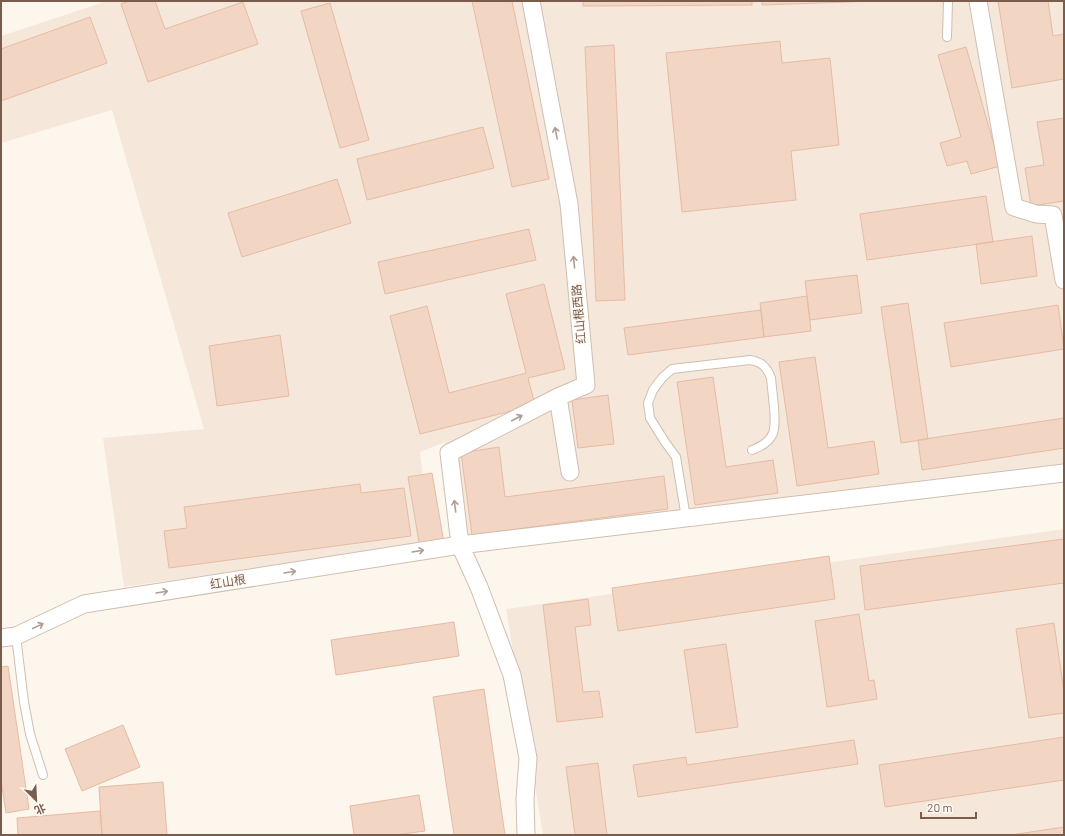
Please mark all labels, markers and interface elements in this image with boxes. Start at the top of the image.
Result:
one-way arrow [551,127,559,140]
one-way arrow [571,256,578,269]
street label: 红山根西路 [568,284,588,345]
one-way arrow [511,414,523,421]
one-way arrow [452,500,459,513]
one-way arrow [412,547,425,555]
one-way arrow [283,568,296,576]
street label: 红山根 [209,571,247,591]
one-way arrow [155,588,168,596]
one-way arrow [31,622,43,629]
north arrow [16,780,56,820]
scale bar [921,794,976,820]
text: 20 m [927,800,953,814]
text: 北 [33,801,48,818]

